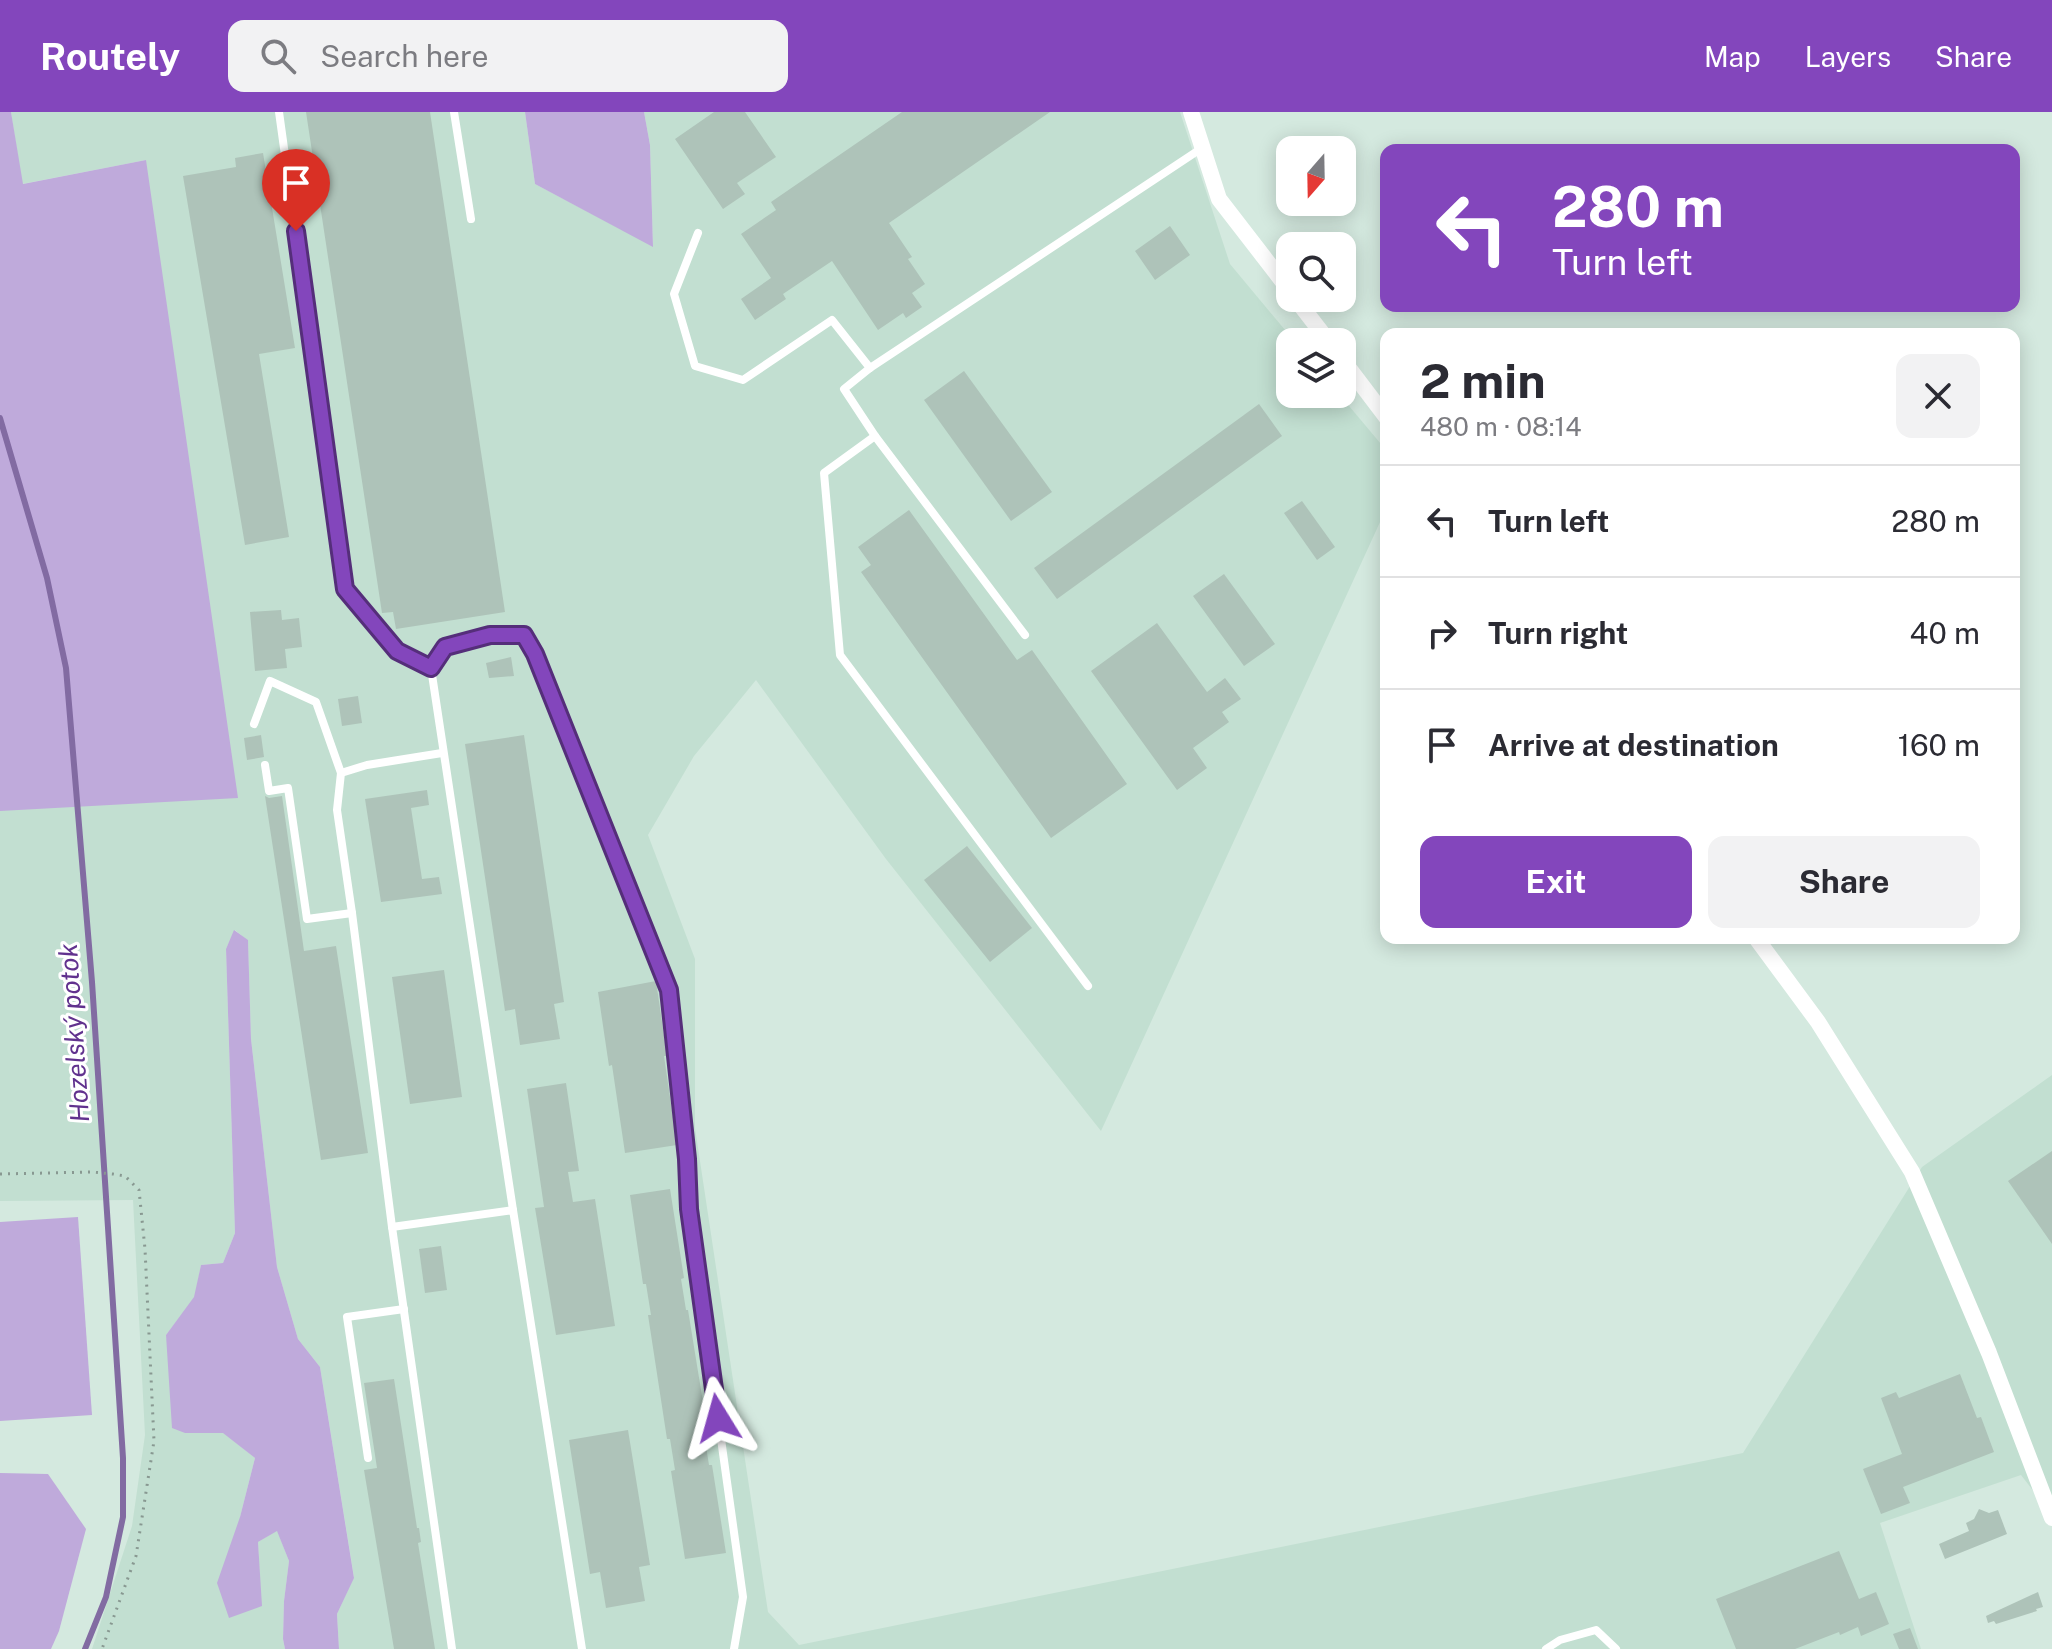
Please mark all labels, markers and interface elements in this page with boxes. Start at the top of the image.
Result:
search box [228,20,788,92]
text: Routely [40,34,180,79]
icon: search [256,34,300,78]
text: Search here [320,38,489,74]
text: Map [1704,40,1761,73]
text: Layers [1805,40,1891,73]
text: Share [1935,40,2012,73]
north arrow [1276,136,1356,216]
map controls [1276,136,1356,408]
pin [262,149,330,231]
icon: arrive [274,161,318,205]
text: 280 m [1552,174,1724,240]
icon: left [1420,176,1524,280]
button: search [1276,232,1356,312]
text: Turn left [1552,241,1693,283]
button: layers [1276,328,1356,408]
text: 2 min [1420,352,1546,409]
button: close [1896,354,1980,438]
text: 480 m · 08:14 [1420,411,1582,442]
icon: left [1420,499,1464,543]
text: Turn left [1488,503,1609,539]
text: 280 m [1891,503,1980,539]
icon: right [1420,611,1464,655]
text: Turn right [1488,615,1628,651]
text: 40 m [1910,615,1980,651]
icon: arrive [1420,723,1464,767]
text: Arrive at destination [1488,727,1779,763]
text: 160 m [1898,727,1980,763]
button: Exit [1420,836,1692,928]
button: Share [1708,836,1980,928]
water label: Hozelský potok [52,943,95,1123]
position arrow [676,1376,760,1460]

